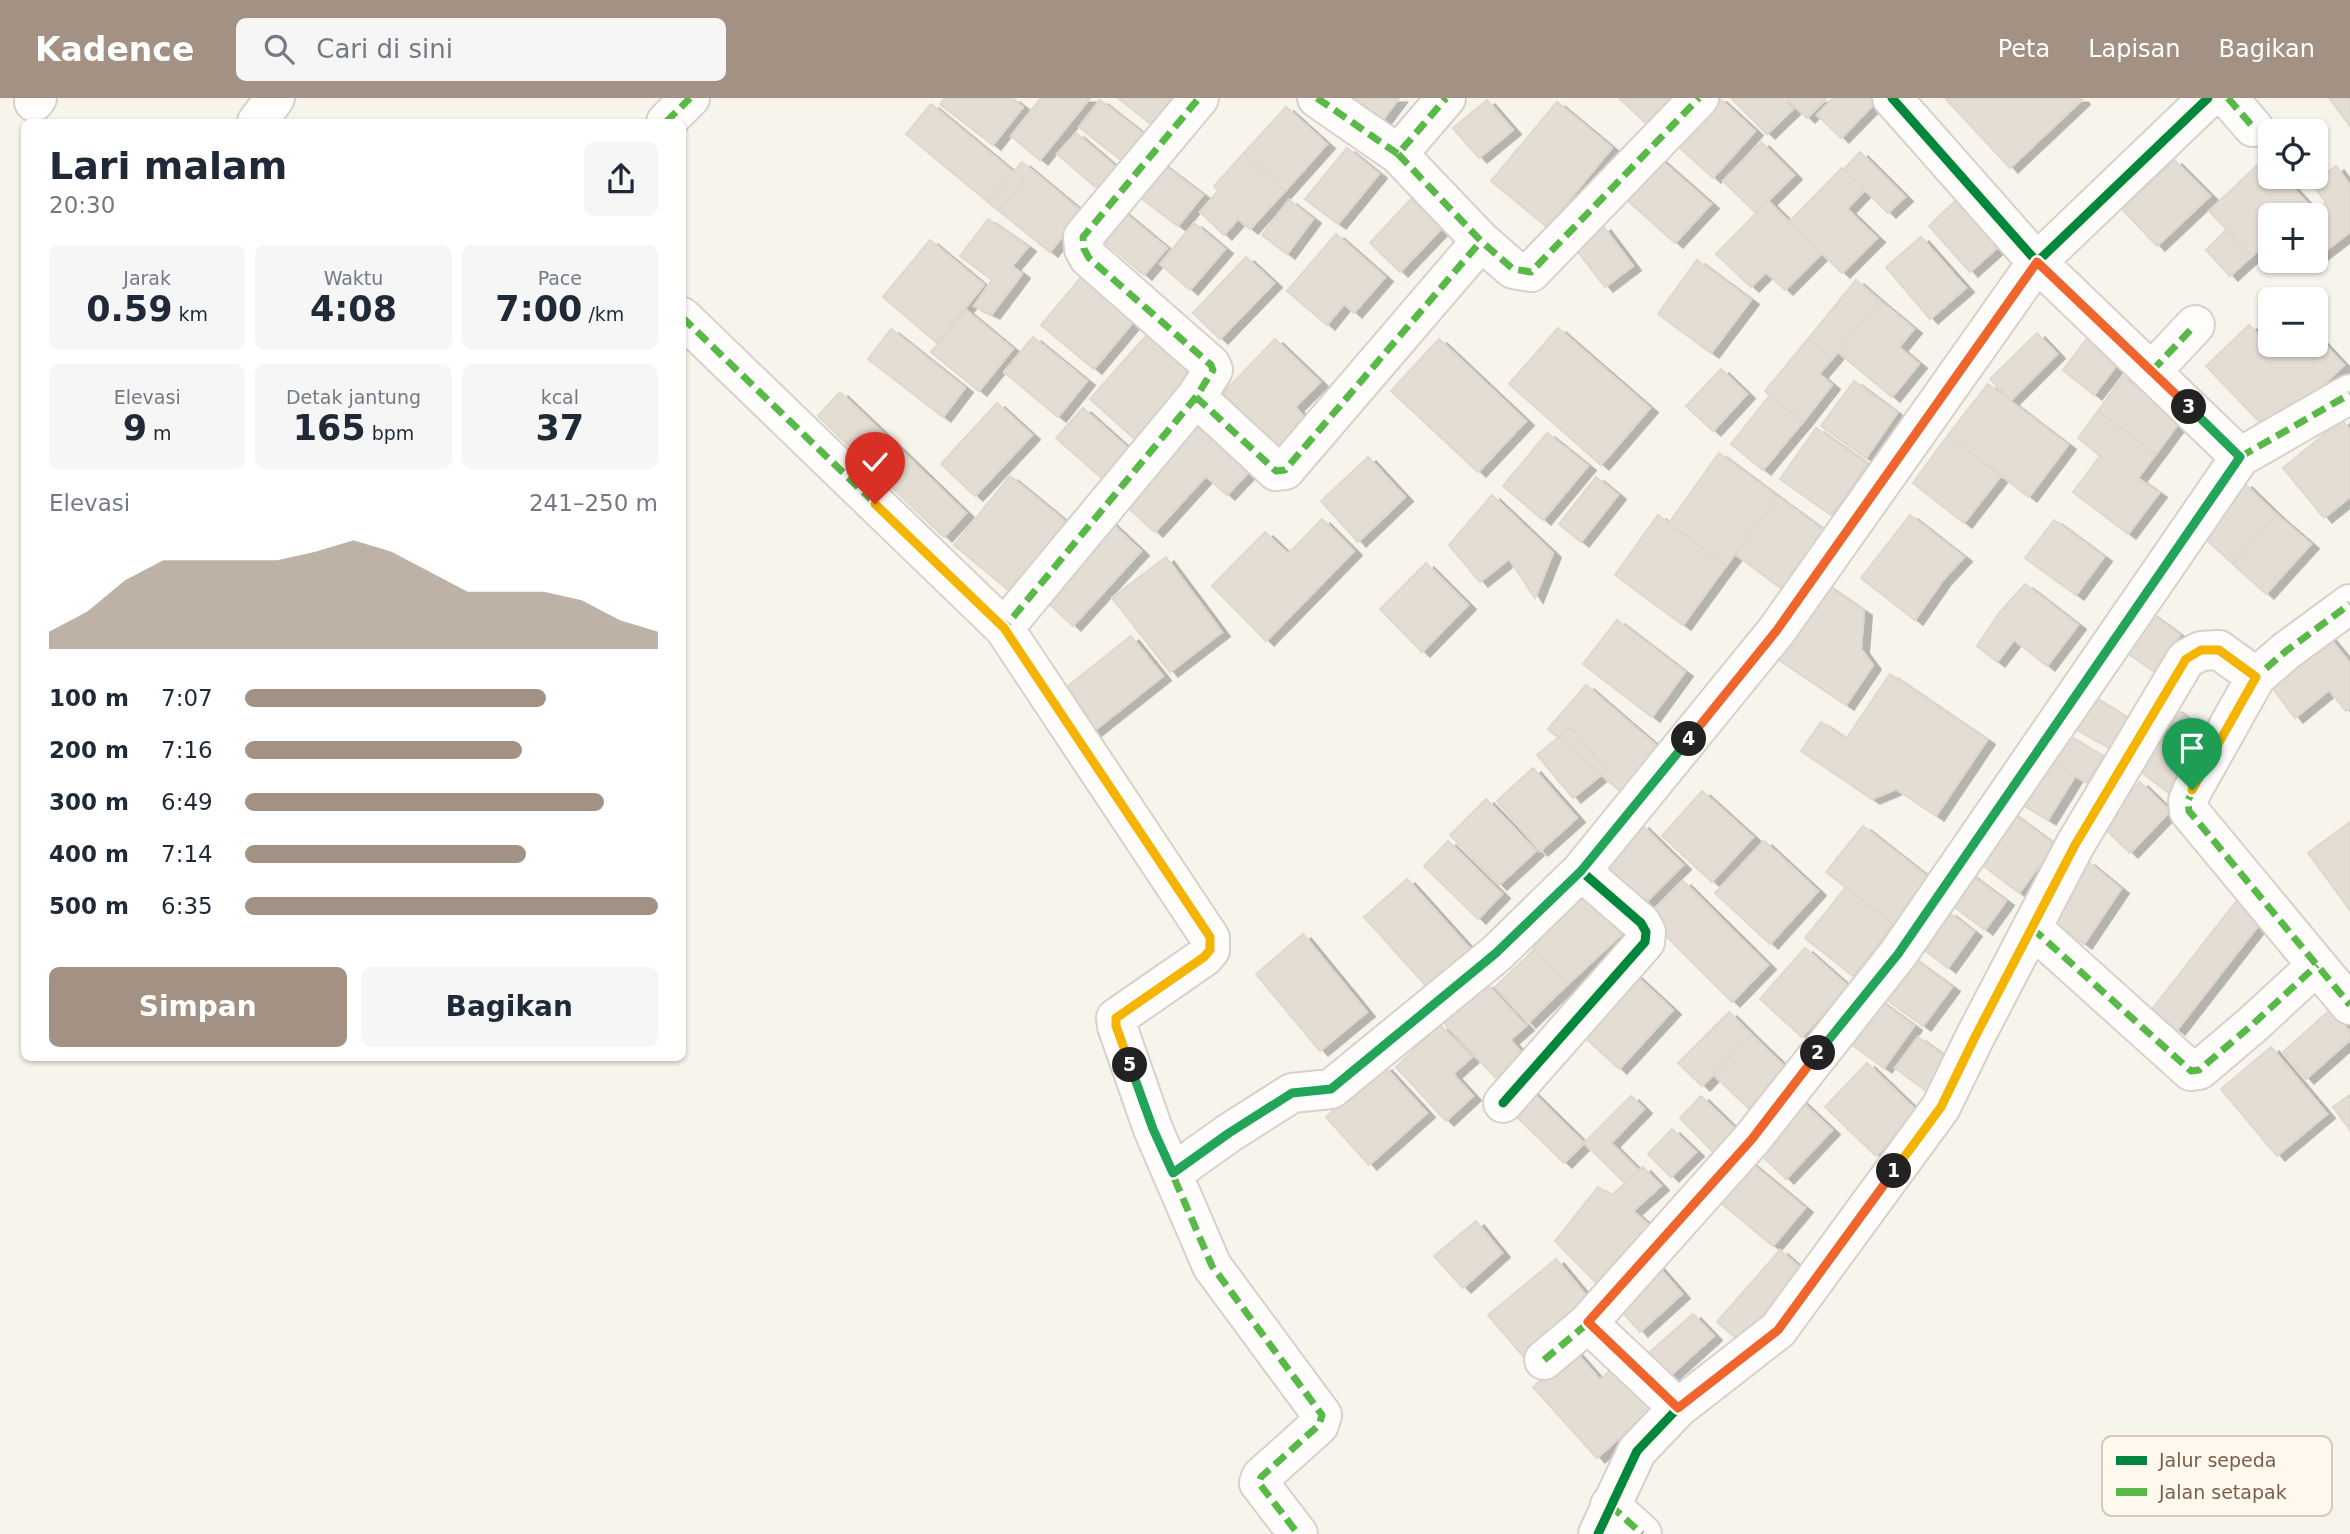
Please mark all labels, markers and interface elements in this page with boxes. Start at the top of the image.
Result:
search box [236,18,726,81]
text: Kadence [35,30,194,69]
icon: search [260,30,298,68]
text: Cari di sini [316,34,453,64]
text: Peta [1998,35,2050,63]
text: Lapisan [2088,35,2181,63]
text: Bagikan [2219,35,2315,63]
map controls [2258,119,2328,357]
button: locate [2258,119,2328,189]
button: share [584,142,658,216]
text: Lari malam [49,144,287,188]
text: 20:30 [49,192,115,218]
button: + [2258,203,2328,273]
text: Jarak [123,267,171,289]
text: Waktu [324,267,383,289]
text: Pace [538,267,582,289]
button: − [2258,287,2328,357]
text: 0.59 [86,289,173,329]
text: 4:08 [310,289,397,329]
text: 7:00 [495,289,582,329]
text: km [173,303,208,325]
text: /km [582,303,624,325]
text: Elevasi [114,386,181,408]
text: Detak jantung [286,386,421,408]
text: kcal [541,386,579,408]
pin: 3 [2172,390,2206,424]
text: 3 [2182,395,2195,417]
text: 9 [123,408,147,448]
text: 165 [293,408,366,448]
text: 37 [535,408,584,448]
text: m [147,422,172,444]
text: bpm [366,422,414,444]
pin [845,432,905,504]
icon: check [856,443,894,481]
text: Elevasi [49,490,130,516]
text: 241–250 m [529,490,658,516]
text: 100 m [49,685,129,711]
text: 7:07 [161,685,213,711]
pin [2162,718,2222,790]
pin: 4 [1672,722,1706,756]
text: 4 [1682,727,1695,749]
icon: arrive [2173,729,2211,767]
text: 200 m [49,737,129,763]
text: 7:16 [161,737,213,763]
text: 300 m [49,789,129,815]
text: 6:49 [161,789,213,815]
text: 400 m [49,841,129,867]
text: 7:14 [161,841,213,867]
text: 500 m [49,893,129,919]
text: 6:35 [161,893,213,919]
button: Simpan [49,967,347,1047]
button: Bagikan [361,967,658,1047]
pin: 2 [1800,1035,1836,1070]
text: 2 [1811,1041,1824,1063]
pin: 5 [1112,1048,1148,1082]
text: 5 [1123,1053,1136,1075]
pin: 1 [1876,1154,1912,1188]
text: 1 [1887,1159,1900,1181]
legend [2102,1436,2332,1516]
text: Jalur sepeda [2158,1449,2276,1471]
text: Jalan setapak [2158,1481,2287,1503]

